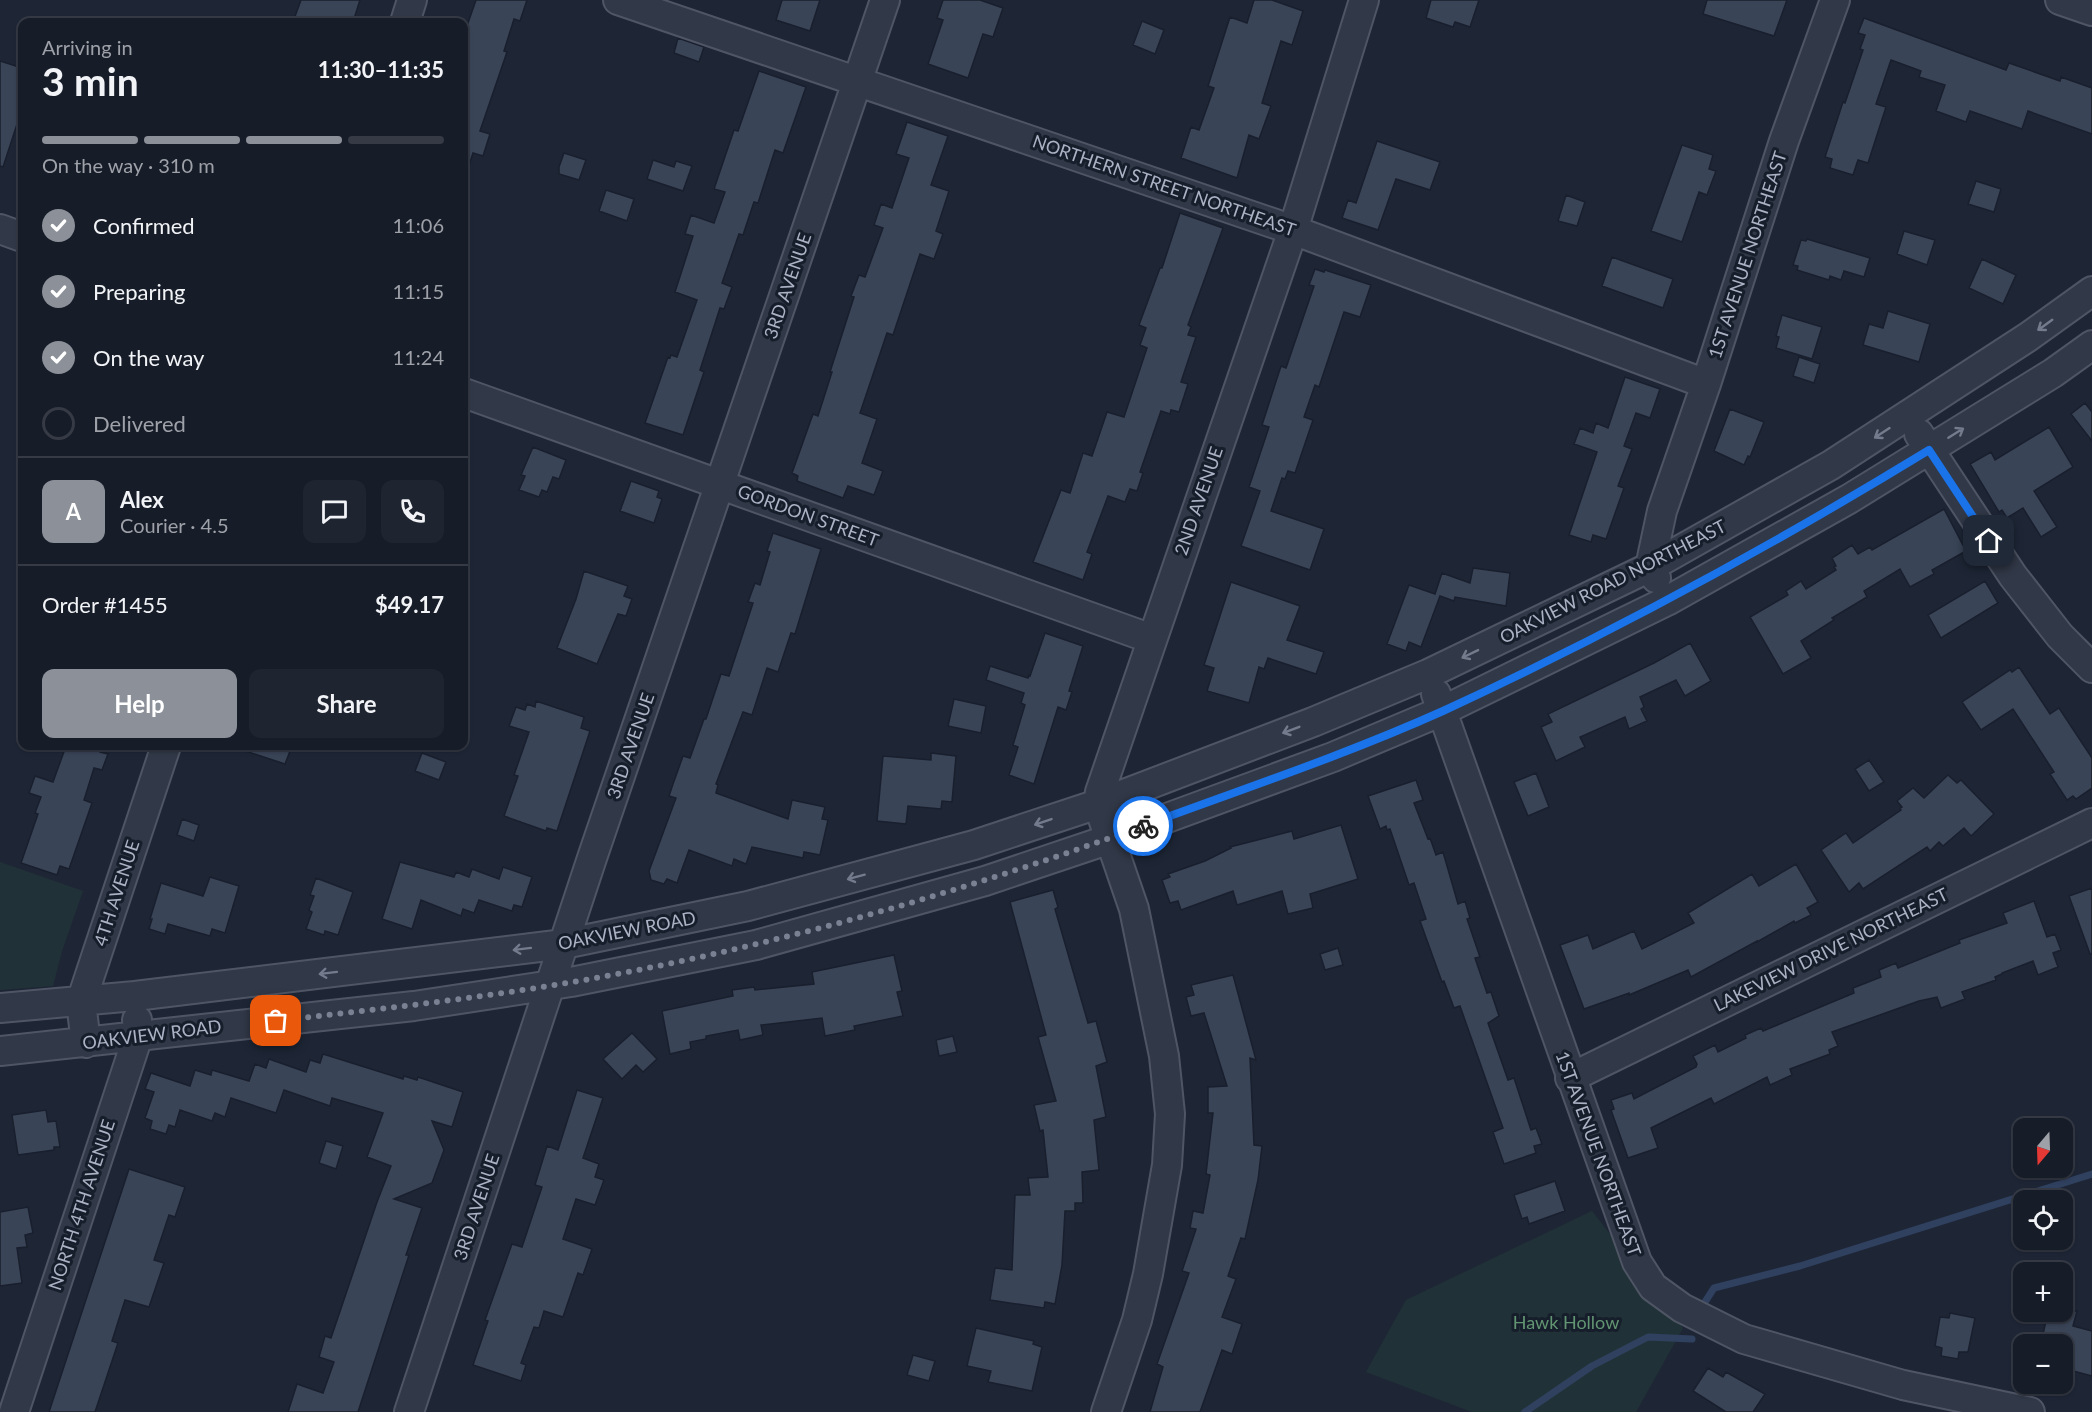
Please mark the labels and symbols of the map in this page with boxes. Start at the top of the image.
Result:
street label: NORTHERN STREET NORTHEAST [1030,130,1299,241]
street label: 1ST AVENUE NORTHEAST [1703,148,1791,361]
street label: 3RD AVENUE [759,230,815,342]
one-way arrow [2037,319,2053,332]
one-way arrow [1874,427,1891,439]
one-way arrow [1947,427,1964,439]
street label: 2ND AVENUE [1169,444,1227,558]
street label: GORDON STREET [735,479,882,551]
street label: OAKVIEW ROAD NORTHEAST [1496,514,1730,648]
pin [1963,515,2014,566]
one-way arrow [1461,649,1479,660]
street label: 3RD AVENUE [602,690,658,802]
one-way arrow [1282,726,1300,737]
courier [1113,796,1173,856]
one-way arrow [1034,818,1053,829]
street label: 4TH AVENUE [89,837,144,948]
one-way arrow [847,872,866,884]
street label: LAKEVIEW DRIVE NORTHEAST [1710,883,1952,1016]
street label: OAKVIEW ROAD [556,906,698,954]
one-way arrow [513,944,532,955]
one-way arrow [319,968,339,979]
pin [250,995,301,1046]
street label: OAKVIEW ROAD [81,1015,223,1053]
street label: 1ST AVENUE NORTHEAST [1552,1048,1646,1259]
street label: NORTH 4TH AVENUE [43,1117,119,1293]
north arrow [2013,1118,2073,1178]
street label: 3RD AVENUE [448,1151,504,1263]
park label: Hawk Hollow [1513,1311,1619,1333]

